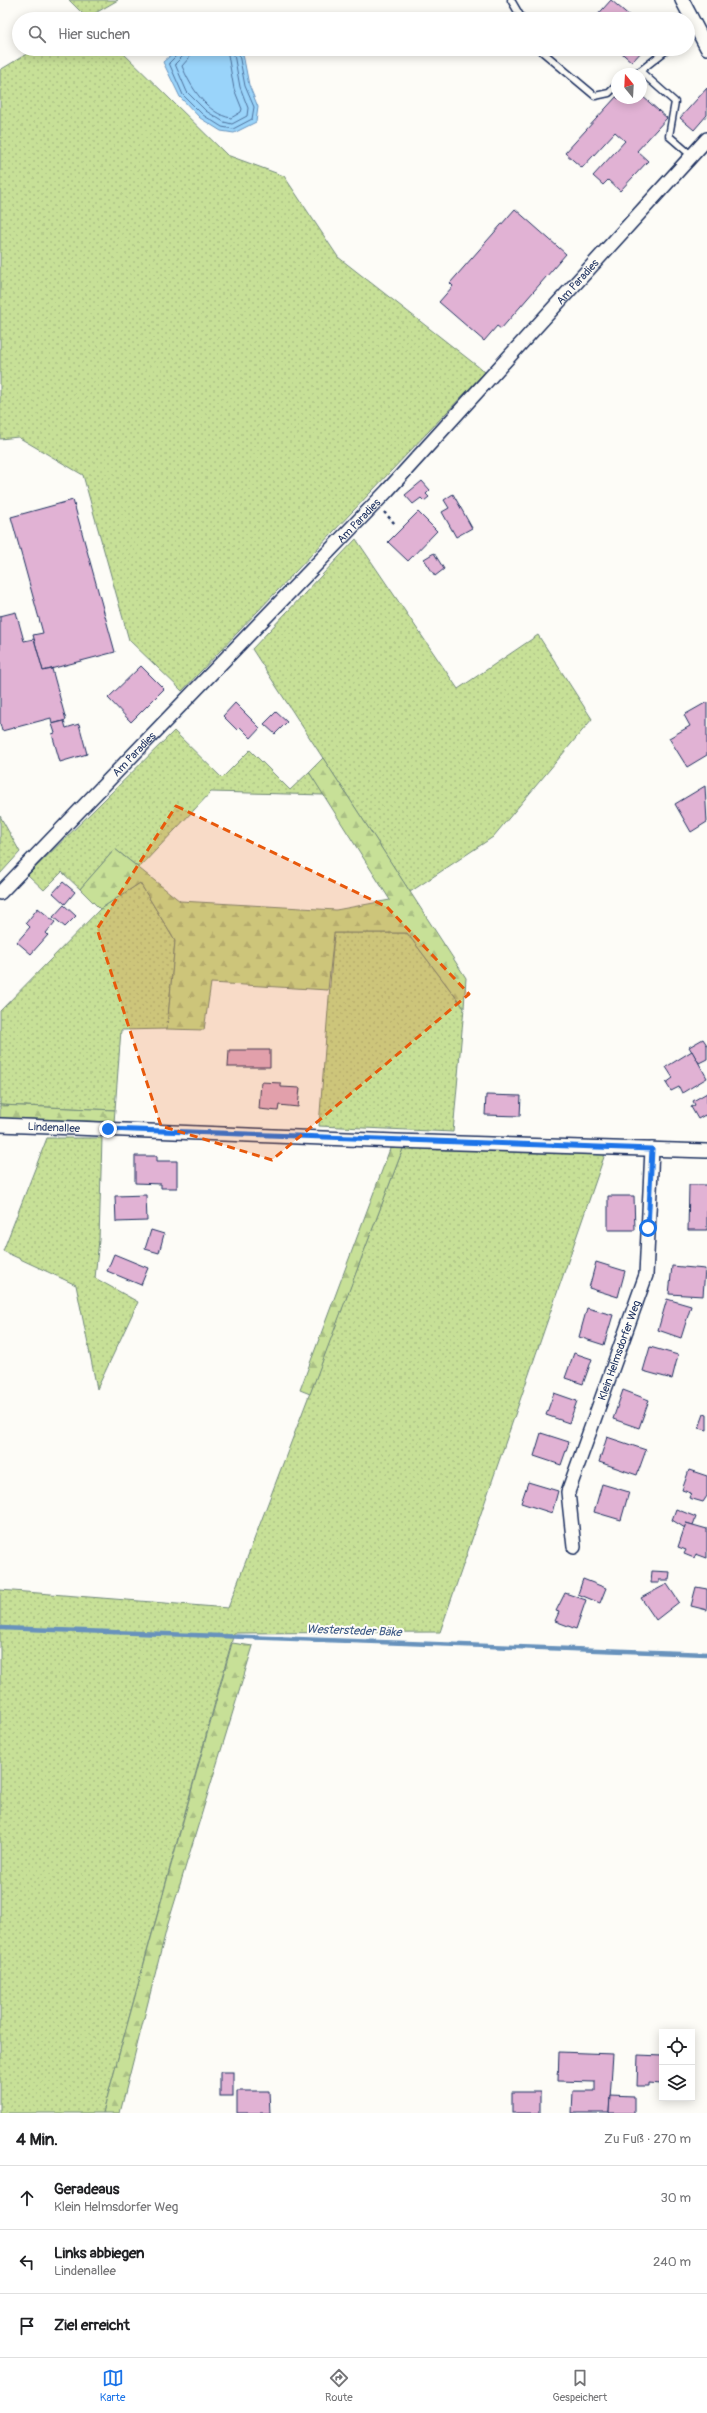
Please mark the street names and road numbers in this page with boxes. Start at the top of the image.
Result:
street label: Am Paradies [554,256,601,307]
street label: Am Paradies [334,496,383,545]
street label: Am Paradies [110,729,158,779]
street label: Lindenallee [27,1120,81,1135]
street label: Klein Helmsdorfer Weg [595,1298,643,1402]

